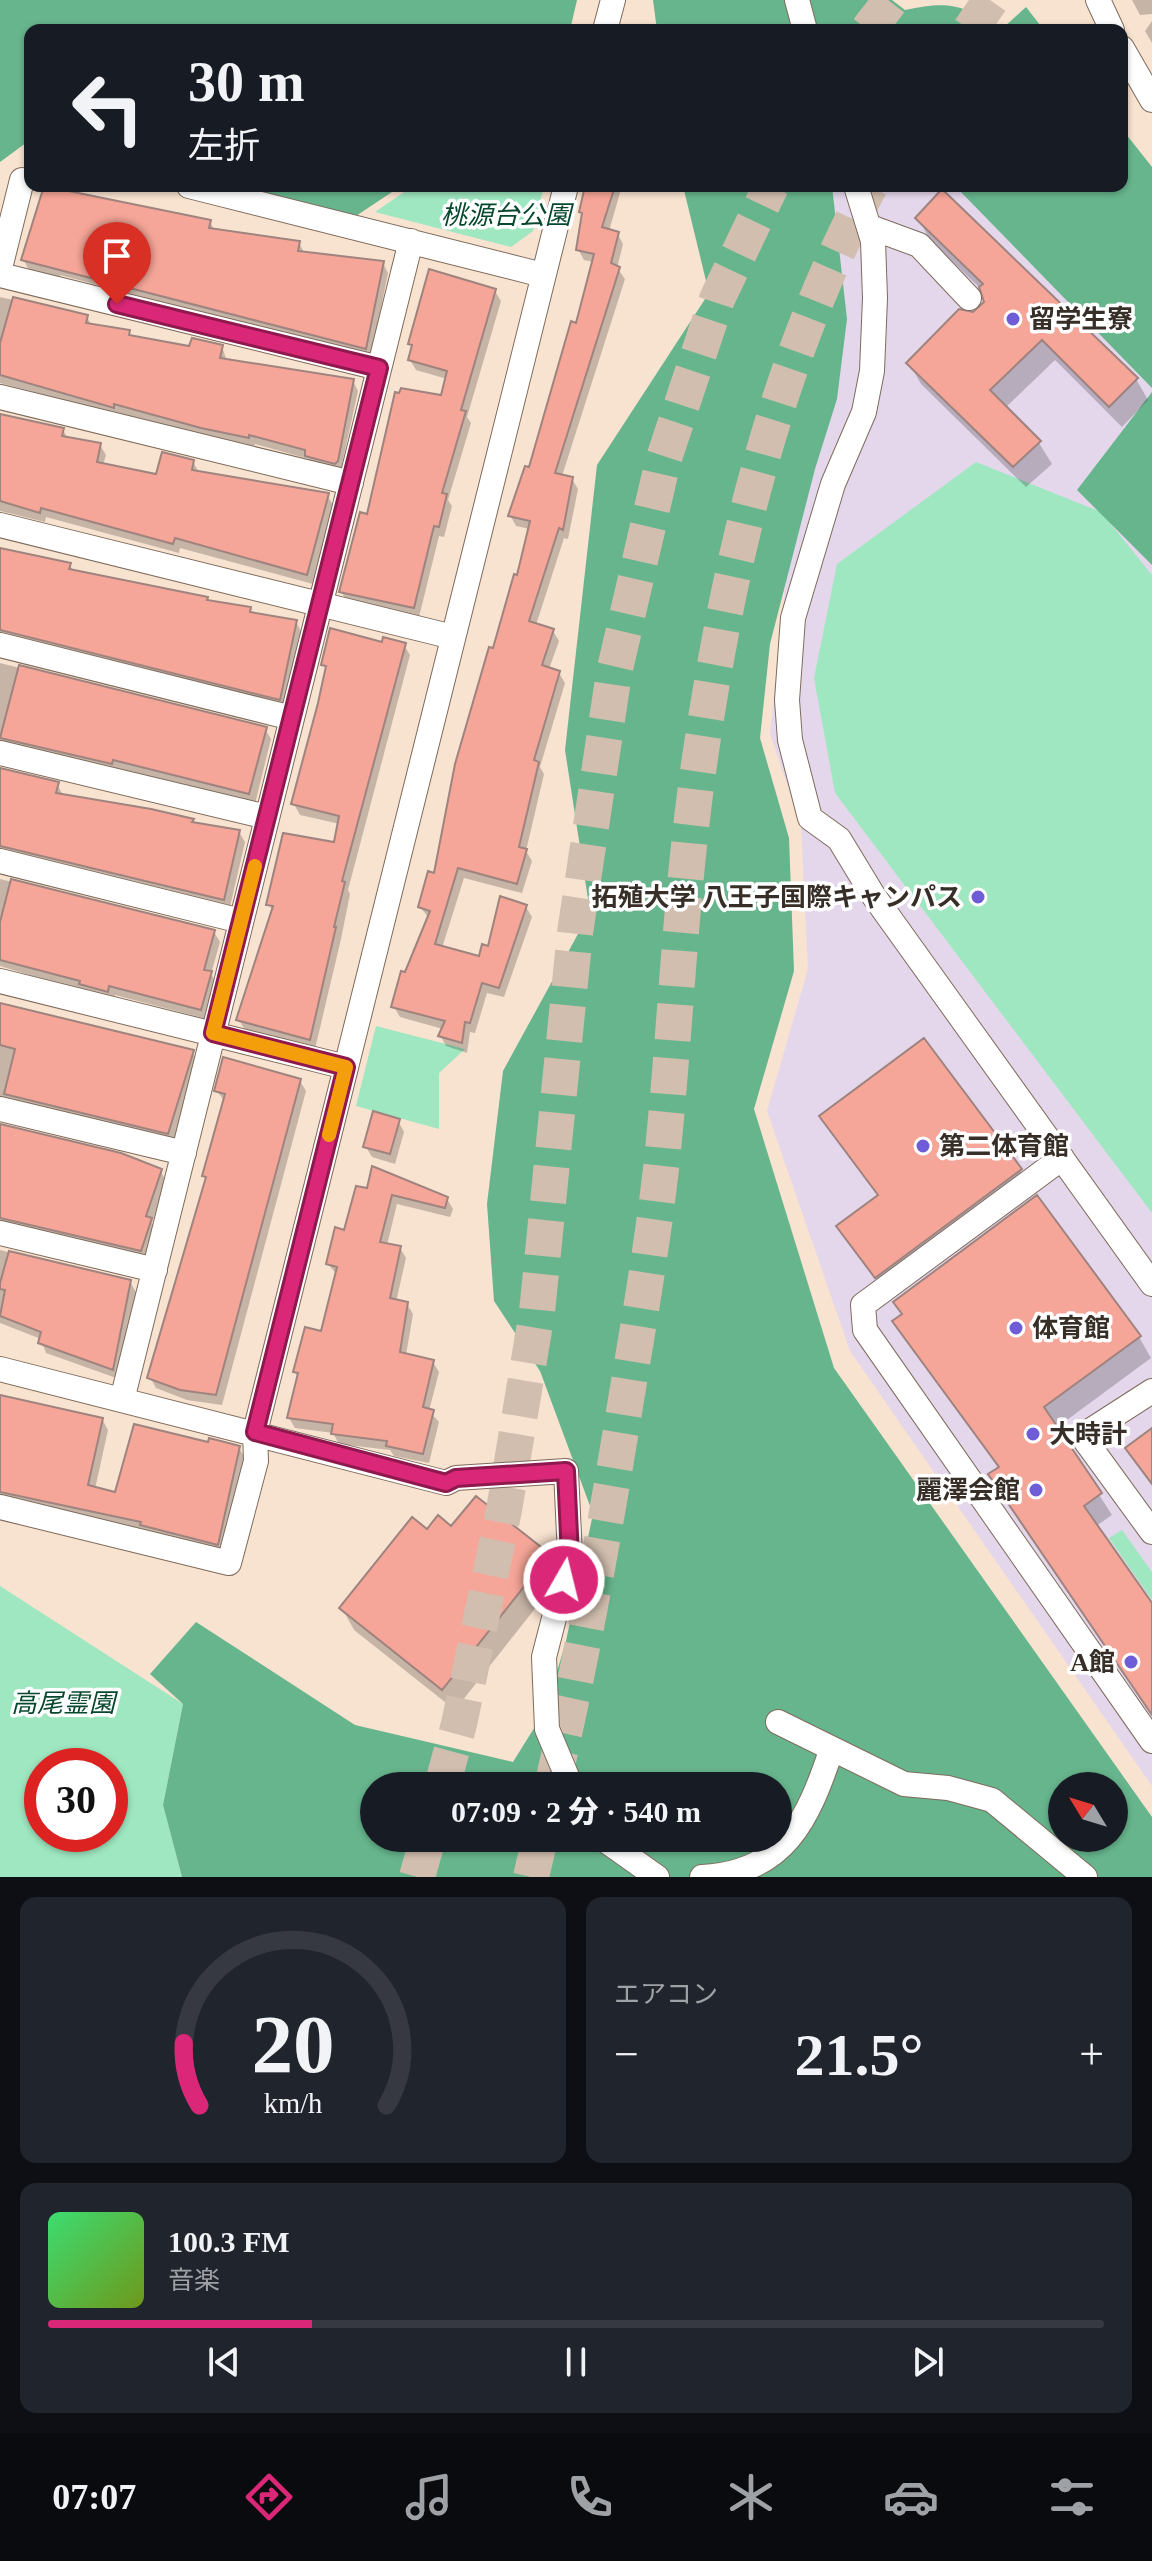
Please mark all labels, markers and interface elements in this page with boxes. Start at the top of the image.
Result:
text: 30 m [188,51,305,113]
icon: left [56,56,160,160]
text: 左折 [188,126,260,166]
park label: 桃源台公園 [441,201,575,230]
pin [83,222,151,304]
icon: arrive [95,234,139,278]
place label: 留学生寮 [1029,305,1133,334]
marker: 留学生寮 [1004,310,1022,328]
place label: 拓殖大学 八王子国際キャンパス [591,883,962,912]
marker: 拓殖大学 八王子国際キャンパス [969,888,987,906]
place label: 第二体育館 [939,1132,1069,1161]
marker: 第二体育館 [914,1137,932,1155]
place label: 体育館 [1032,1314,1110,1343]
marker: 体育館 [1007,1319,1025,1337]
place label: 大時計 [1049,1420,1127,1449]
marker: 大時計 [1024,1425,1042,1443]
place label: 麗澤会館 [916,1476,1020,1505]
marker: 麗澤会館 [1027,1481,1045,1499]
position arrow [522,1538,606,1622]
place label: A館 [1070,1648,1115,1677]
marker: A館 [1122,1653,1140,1671]
park label: 高尾霊園 [11,1689,119,1718]
speed limit sign: 30 [24,1748,128,1852]
north arrow [1048,1772,1128,1852]
map controls [1048,1772,1128,1852]
text: 07:09 · 2 分 · 540 m [451,1795,701,1828]
text: エアコン [614,1980,718,2009]
text: 20 [251,1998,335,2090]
text: 21.5° [795,2022,924,2088]
text: − [614,2030,639,2079]
text: + [1079,2030,1104,2079]
text: km/h [264,2088,322,2119]
text: 100.3 FM [168,2225,290,2258]
text: 音楽 [168,2266,220,2295]
icon: previous [202,2340,246,2384]
icon: pause [554,2340,598,2384]
icon: next [906,2340,950,2384]
icon: directions [241,2469,297,2525]
icon: music [401,2469,457,2525]
icon: phone [562,2469,618,2525]
icon: climate [723,2469,779,2525]
icon: car [883,2469,939,2525]
icon: filters [1044,2469,1100,2525]
text: 07:07 [52,2477,136,2517]

